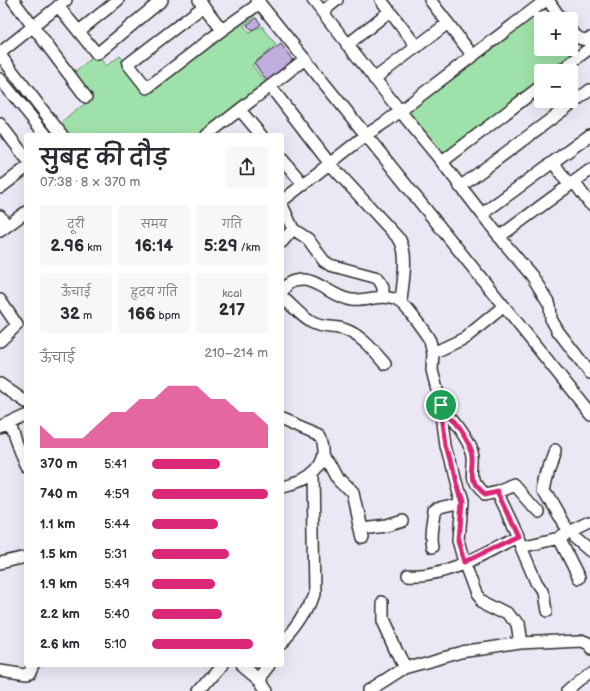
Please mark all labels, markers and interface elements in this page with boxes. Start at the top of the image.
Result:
map controls [534,12,578,108]
button: + [534,12,578,56]
button: − [534,64,578,108]
text: सुबह की दौड़ [40,145,169,172]
button: share [226,146,268,188]
text: 07:38 · 8 × 370 m [40,174,140,190]
text: दूरी [67,218,85,231]
text: समय [141,218,167,231]
text: गति [222,218,242,231]
text: 2.96 [50,236,84,256]
text: 16:14 [135,236,173,256]
text: 5:29 [204,236,238,256]
text: km [84,241,102,254]
text: /km [238,241,260,254]
text: ऊँचाई [61,286,91,299]
text: हृदय गति [131,286,177,299]
text: kcal [222,287,242,300]
text: 217 [219,300,245,320]
text: 32 [60,304,80,324]
text: 166 [128,304,156,324]
text: m [80,309,92,322]
text: bpm [156,309,180,322]
text: 210–214 m [205,345,268,361]
text: ऊँचाई [40,350,75,366]
pin [424,388,458,422]
icon: arrive [430,394,452,416]
text: 370 m [40,456,77,472]
text: 5:41 [104,456,127,472]
text: 740 m [40,486,78,502]
text: 4:59 [104,486,130,502]
text: 1.1 km [40,516,75,532]
text: 5:44 [104,516,130,532]
text: 1.5 km [40,546,77,562]
text: 5:31 [104,546,127,562]
text: 1.9 km [40,576,77,592]
text: 5:49 [104,576,130,592]
text: 2.2 km [40,606,80,622]
text: 5:40 [104,606,130,622]
text: 2.6 km [40,636,80,652]
text: 5:10 [104,636,127,652]

